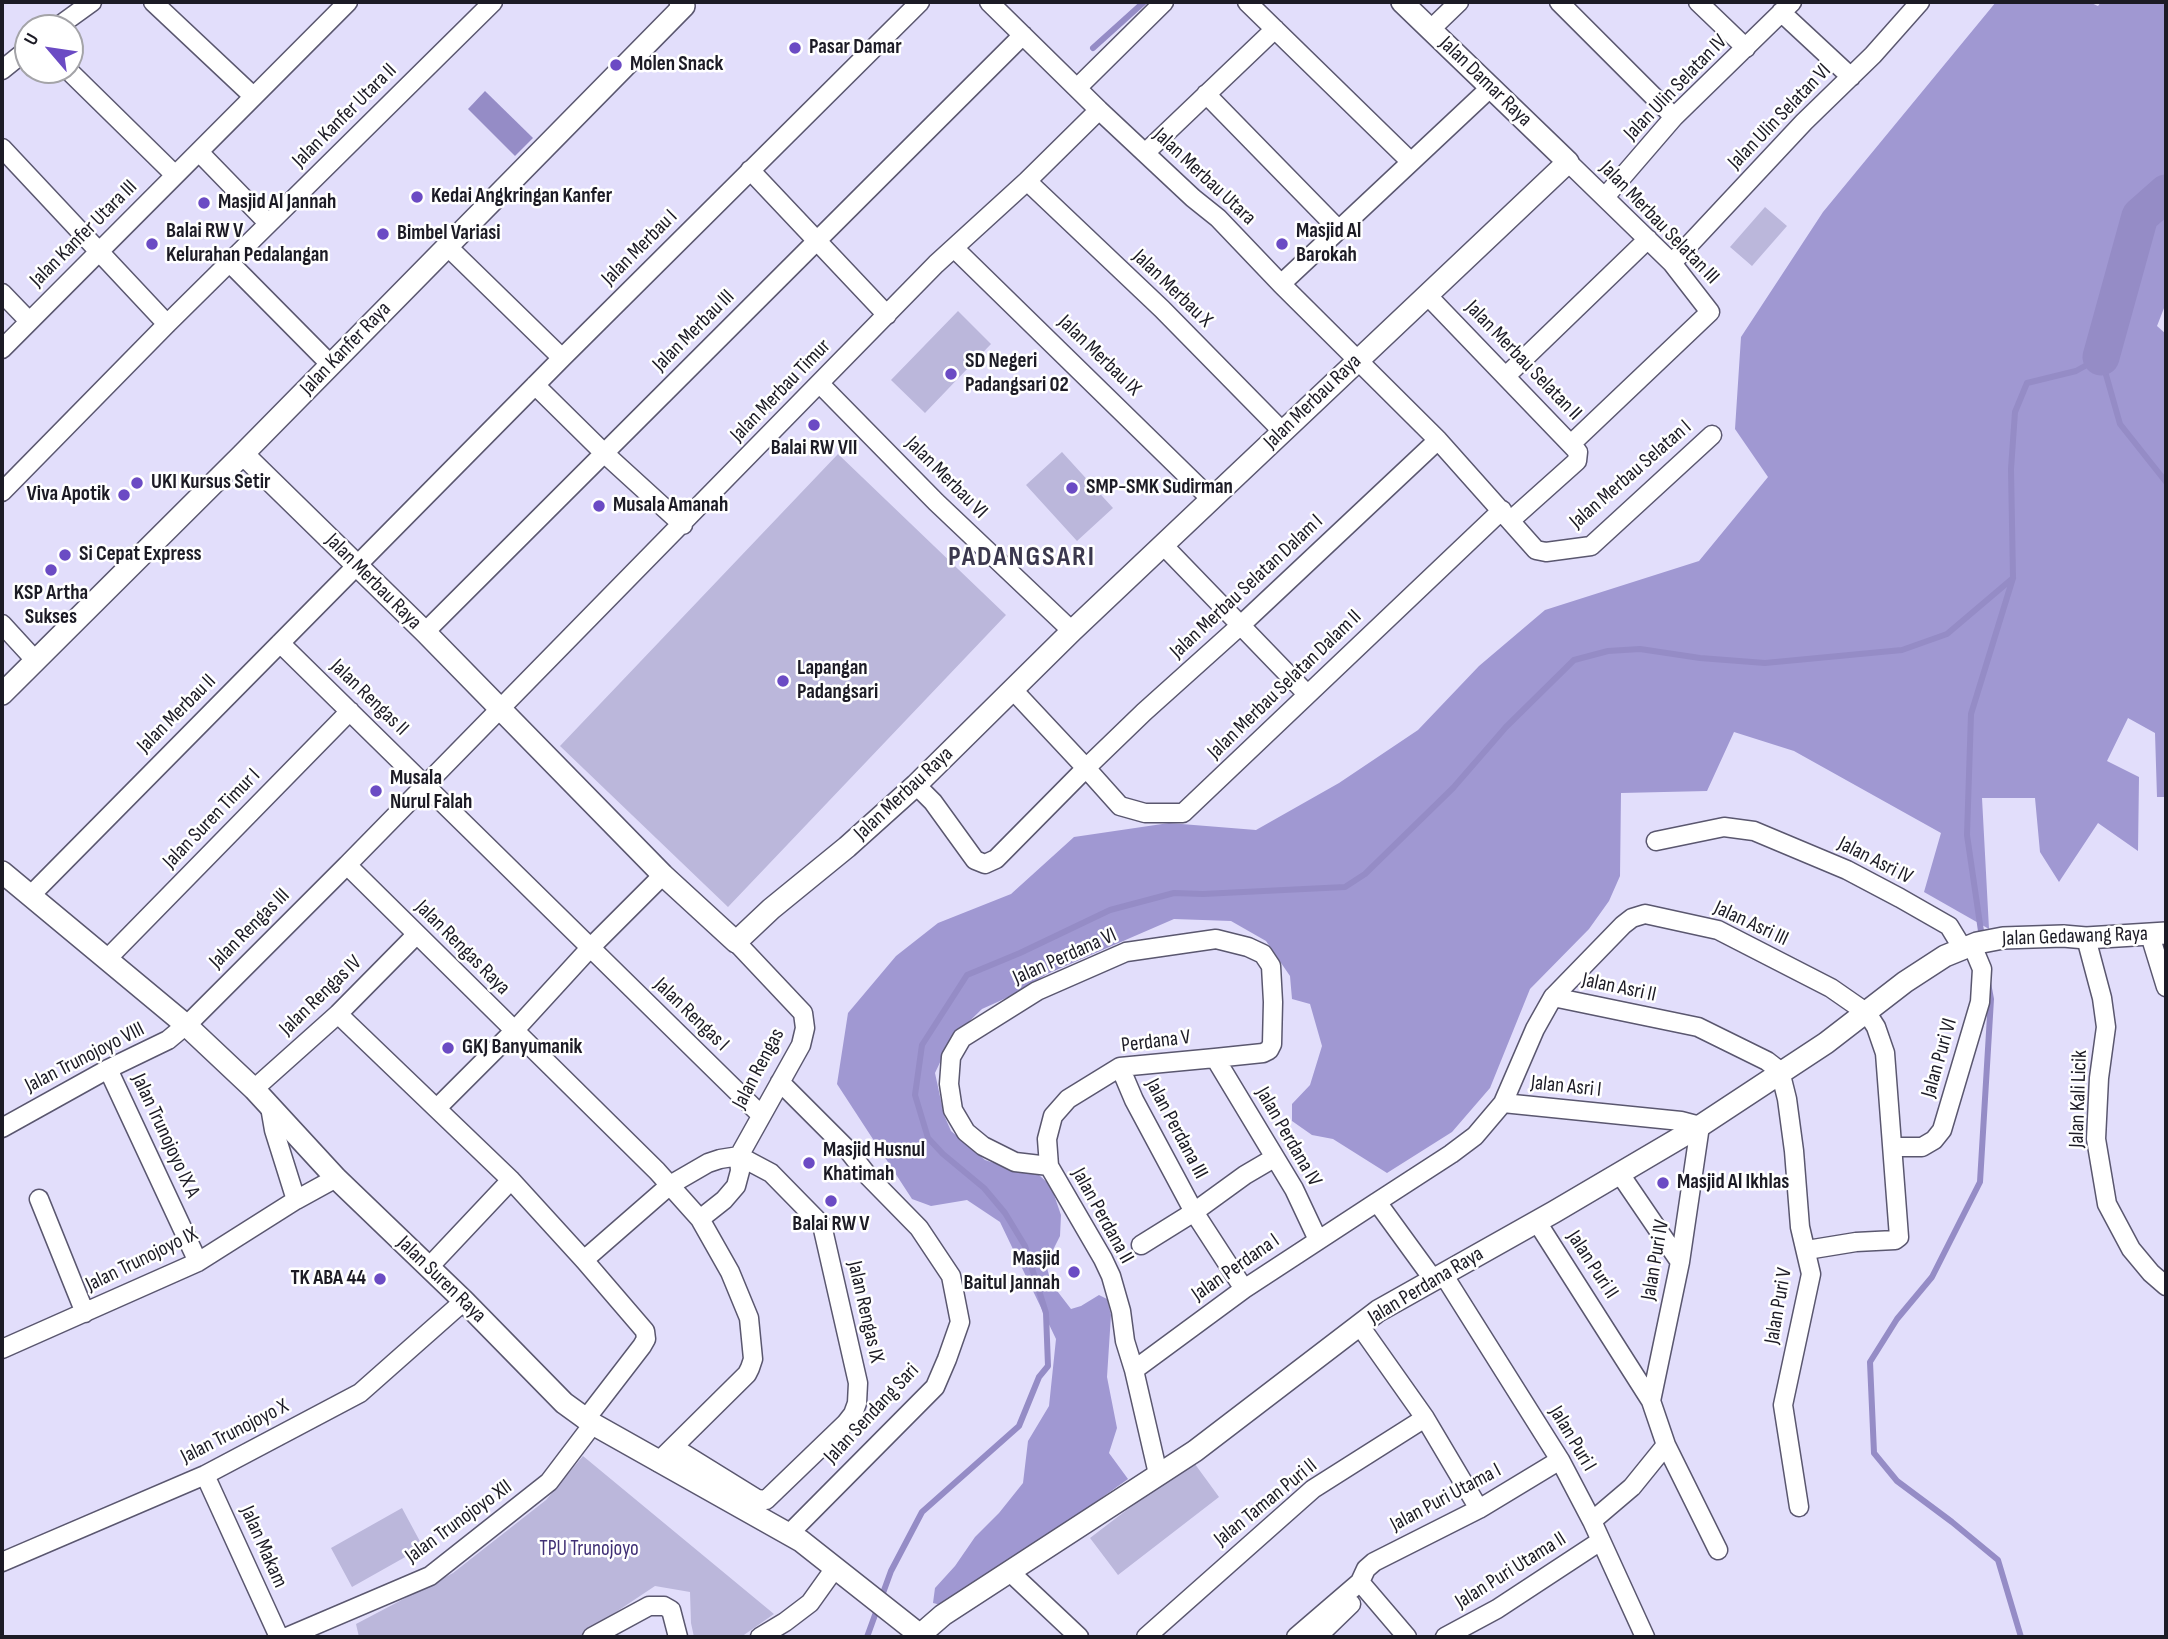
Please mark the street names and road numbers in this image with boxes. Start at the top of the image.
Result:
street label: Jalan Ulin Selatan IV [1619,30,1733,146]
street label: Jalan Damar Raya [1433,32,1537,132]
street label: Jalan Kanfer Utara II [288,59,402,173]
street label: Jalan Ulin Selatan VI [1723,59,1837,175]
street label: Jalan Merbau Utara [1147,123,1261,231]
street label: Jalan Merbau Selatan III [1594,156,1724,290]
street label: Jalan Kanfer Utara III [25,175,143,293]
street label: Jalan Merbau I [597,205,683,291]
street label: Jalan Merbau X [1127,245,1217,333]
street label: Jalan Merbau III [648,285,740,377]
street label: Jalan Merbau Selatan II [1459,296,1587,426]
street label: Jalan Kanfer Raya [295,297,397,401]
street label: Jalan Merbau IX [1052,310,1146,402]
street label: Jalan Merbau Timur [726,334,836,448]
street label: Jalan Merbau Raya [1259,349,1367,455]
street label: Jalan Merbau Selatan I [1565,415,1697,535]
street label: Jalan Merbau VI [900,432,992,524]
street label: Jalan Merbau Selatan Dalam I [1165,510,1329,664]
street label: Jalan Merbau Raya [320,529,426,635]
street label: Jalan Merbau Selatan Dalam II [1203,605,1367,765]
street label: Jalan Rengas II [325,655,413,741]
street label: Jalan Merbau II [132,669,222,759]
street label: Jalan Merbau Raya [849,742,959,846]
street label: Jalan Suren Timur I [158,764,266,874]
street label: Jalan Asri IV [1834,832,1916,890]
street label: Jalan Rengas III [205,884,295,974]
street label: Jalan Rengas Raya [409,895,515,1001]
street label: Jalan Asri III [1710,896,1792,952]
street label: Jalan Gedawang Raya [2002,922,2148,952]
street label: Jalan Perdana VI [1009,923,1121,991]
street label: Jalan Rengas IV [275,951,367,1041]
street label: Jalan Asri II [1580,968,1658,1008]
street label: Jalan Rengas I [648,973,734,1057]
street label: Jalan Puri VI [1917,1015,1963,1101]
street label: Jalan Trunojoyo VIII [21,1017,149,1099]
street label: Jalan Rengas [727,1025,791,1113]
street label: Perdana V [1120,1025,1192,1059]
street label: Jalan Kali Licik [2065,1050,2093,1148]
street label: Jalan Trunojoyo IX A [125,1070,205,1202]
street label: Jalan Asri I [1529,1071,1603,1103]
street label: Jalan Perdana III [1139,1075,1213,1183]
street label: Jalan Perdana IV [1249,1083,1327,1191]
street label: Jalan Perdana II [1065,1164,1139,1268]
street label: Jalan Puri IV [1637,1218,1675,1302]
street label: Jalan Trunojoyo IX [82,1222,202,1298]
street label: Jalan Puri II [1561,1226,1623,1304]
street label: Jalan Perdana I [1187,1229,1285,1307]
street label: Jalan Suren Raya [391,1231,491,1329]
street label: Jalan Perdana Raya [1364,1242,1488,1330]
street label: Jalan Rengas IX [841,1259,889,1365]
street label: Jalan Puri V [1760,1266,1798,1346]
street label: Jalan Sendang Sari [819,1359,925,1469]
street label: Jalan Trunojoyo X [177,1394,293,1470]
street label: Jalan Puri I [1543,1402,1601,1476]
street label: Jalan Taman Puri II [1209,1454,1323,1552]
street label: Jalan Puri Utama I [1386,1458,1506,1538]
street label: Jalan Trunojoyo XII [401,1475,517,1569]
street label: Jalan Makam [234,1502,292,1592]
street label: Jalan Puri Utama II [1451,1527,1571,1615]

